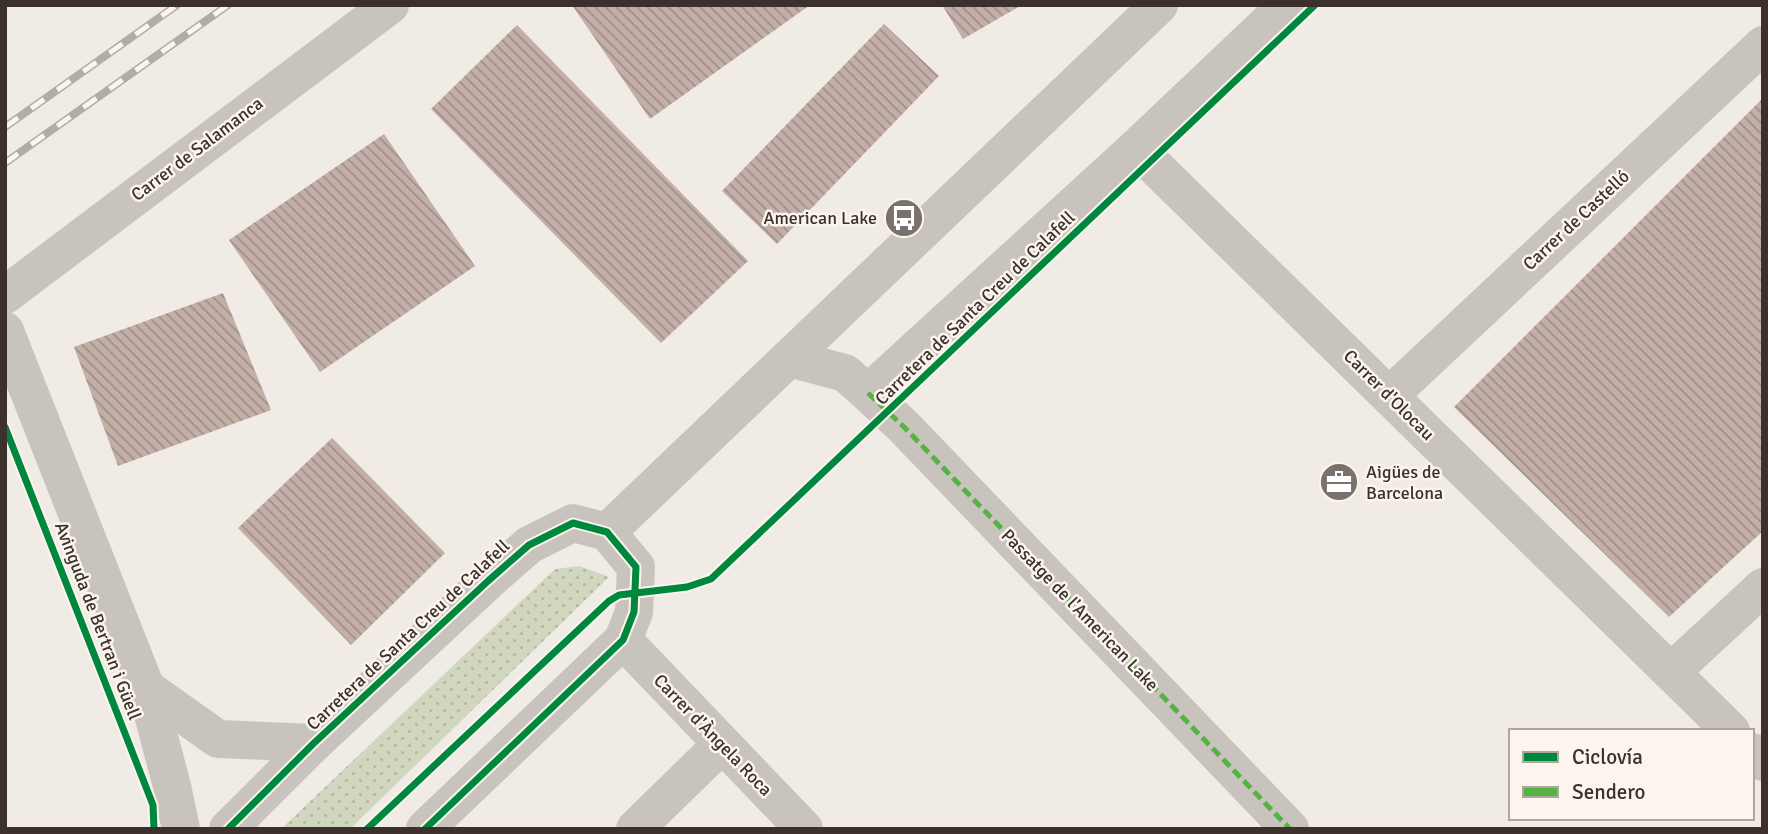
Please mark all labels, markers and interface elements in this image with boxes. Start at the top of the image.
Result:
street label: Carrer de Salamanca [127,92,267,206]
street label: Carrer de Castelló [1518,165,1634,275]
bus stop icon: American Lake [883,197,925,239]
place label: American Lake [763,207,877,229]
street label: Carretera de Santa Creu de Calafell [870,207,1080,409]
street label: Carrer d'Olocau [1339,345,1439,445]
office icon: Aigües de Barcelona [1318,461,1360,503]
place label: Aigües de Barcelona [1366,461,1443,504]
street label: Avinguda de Bertran i Güell [50,519,146,723]
street label: Passatge de l'American Lake [997,524,1163,696]
street label: Carretera de Santa Creu de Calafell [302,535,514,735]
street label: Carrer d'Àngela Roca [649,669,777,801]
legend [1509,729,1754,820]
text: Ciclovía [1572,744,1643,770]
text: Sendero [1572,779,1646,805]

